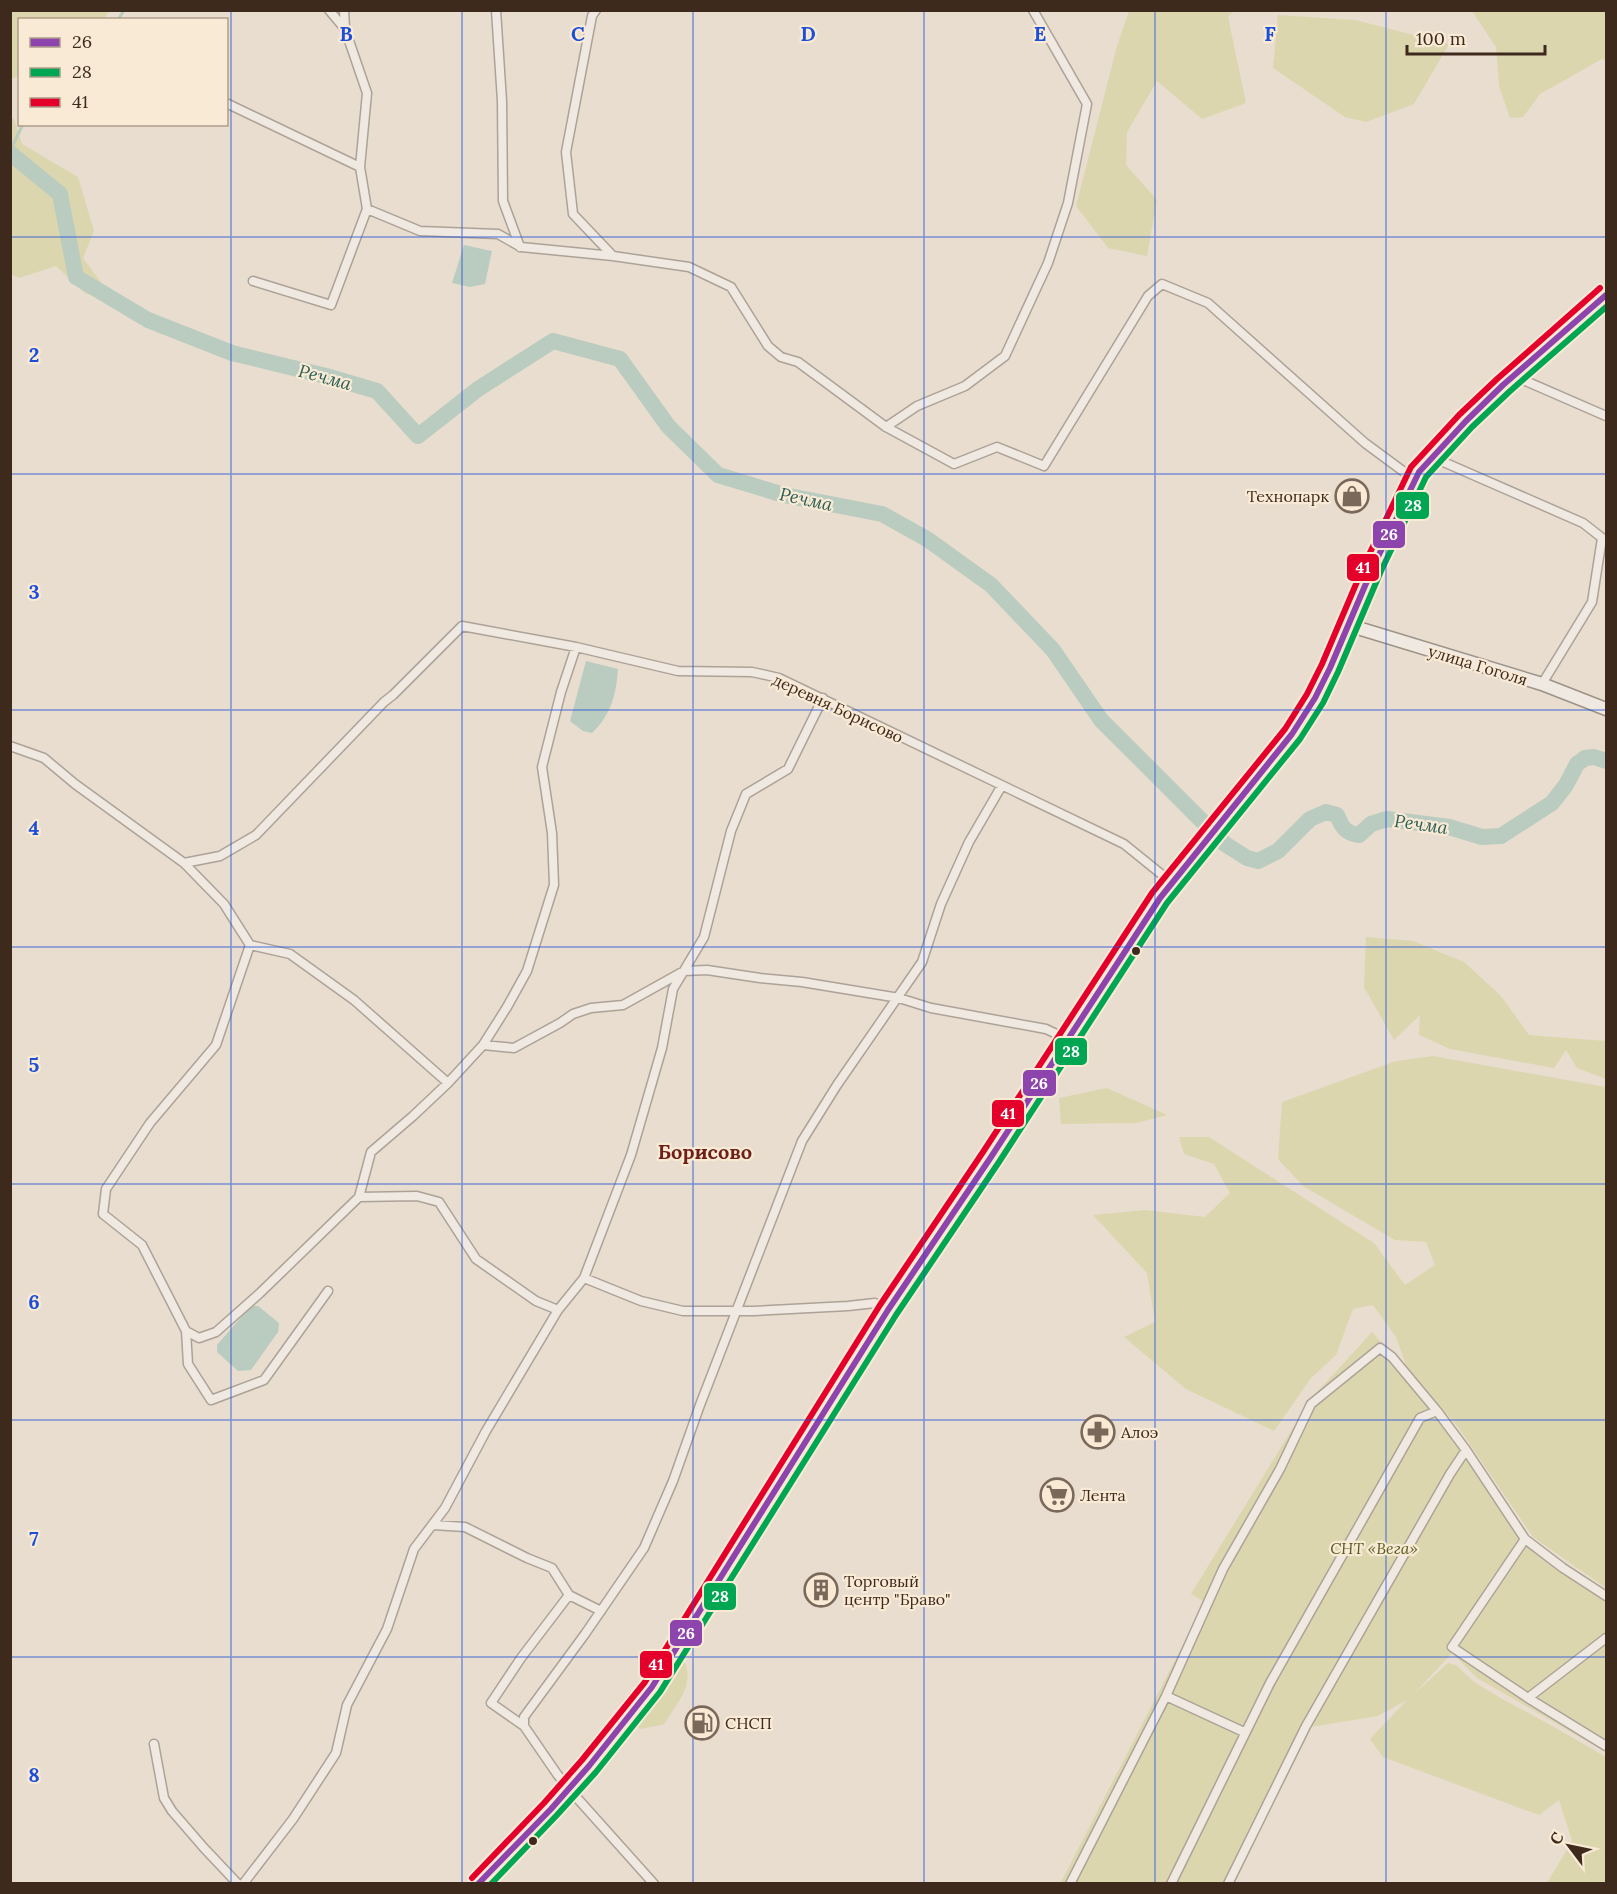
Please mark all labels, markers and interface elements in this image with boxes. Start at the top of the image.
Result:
legend [18,18,228,126]
scale bar [1407,18,1545,56]
text: B [339,21,353,46]
text: C [571,21,585,46]
text: D [800,21,816,46]
text: E [1034,21,1046,46]
text: F [1264,21,1276,46]
text: 100 m [1416,27,1466,50]
text: 26 [72,30,92,53]
text: 28 [72,60,92,83]
text: 41 [72,90,88,113]
text: 2 [29,342,39,367]
water label: Речма [296,359,354,395]
shop icon: Технопарк [1334,478,1370,514]
water label: Речма [777,482,835,516]
place label: Технопарк [1247,486,1329,506]
line badge: 28 [1395,491,1430,520]
text: 28 [1404,495,1422,515]
line badge: 26 [1372,520,1406,549]
text: 26 [1380,524,1398,544]
line badge: 41 [1346,553,1380,582]
text: 41 [1355,557,1371,577]
text: 3 [28,579,40,604]
street label: улица Гоголя [1426,640,1530,690]
street label: деревня Борисово [769,669,907,747]
water label: Речма [1393,809,1449,839]
text: 4 [29,815,40,840]
unlabelled marker [1130,945,1142,957]
line badge: 28 [1054,1037,1088,1066]
text: 28 [1062,1041,1080,1061]
text: 5 [29,1052,40,1077]
line badge: 26 [1022,1069,1057,1097]
text: 26 [1030,1073,1048,1093]
line badge: 41 [991,1099,1025,1128]
text: 41 [1000,1103,1016,1123]
district label: Борисово [658,1139,752,1164]
text: 6 [28,1289,40,1314]
pharmacy icon: Алоэ [1080,1414,1116,1450]
place label: Алоэ [1120,1422,1158,1442]
supermarket icon: Лента [1039,1477,1075,1513]
place label: Лента [1080,1485,1126,1505]
text: 7 [29,1526,39,1551]
park label: СНТ «Вега» [1330,1538,1418,1558]
place label: Торговый центр "Браво" [844,1571,950,1609]
building icon: Торговый центр "Браво" [803,1572,839,1608]
line badge: 28 [703,1582,737,1611]
text: 28 [711,1586,729,1606]
line badge: 26 [669,1619,703,1647]
text: 26 [677,1623,695,1643]
line badge: 41 [639,1650,673,1679]
text: 41 [648,1654,664,1674]
fuel station icon: СНСП [684,1705,720,1741]
place label: СНСП [725,1713,772,1733]
text: 8 [28,1762,40,1787]
north arrow [1539,1816,1599,1876]
text: С [1545,1828,1568,1848]
unlabelled marker [527,1835,539,1847]

